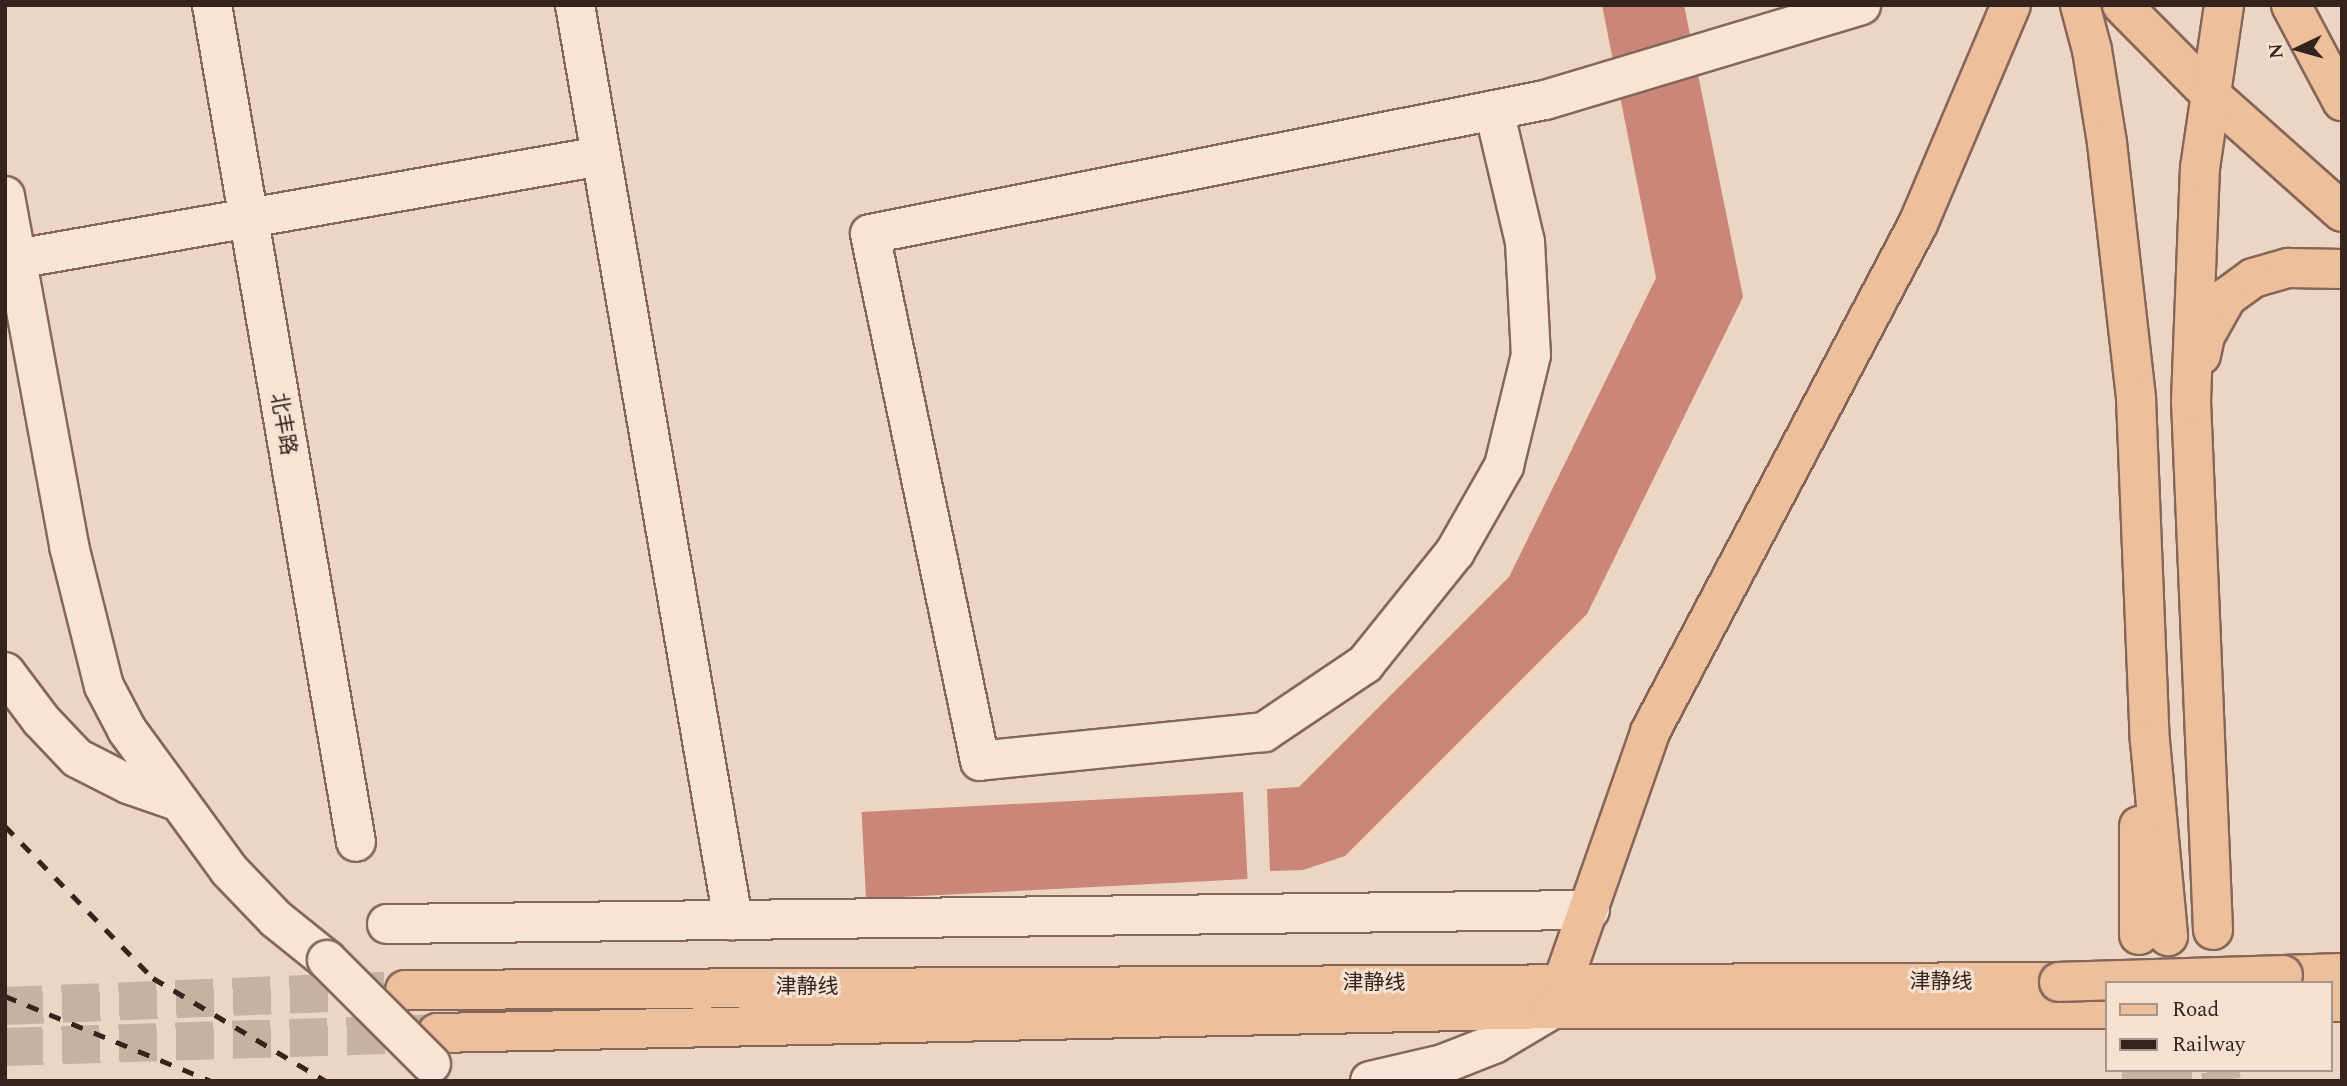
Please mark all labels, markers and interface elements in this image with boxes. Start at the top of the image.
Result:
north arrow [2263,14,2333,84]
text: N [2261,42,2292,60]
street label: 北丰路 [265,391,301,457]
street label: 津静线 [1910,969,1972,995]
street label: 津静线 [1343,970,1405,996]
street label: 津静线 [776,974,838,1000]
legend [2106,981,2333,1072]
text: Road [2172,994,2219,1026]
text: Railway [2172,1029,2245,1061]

